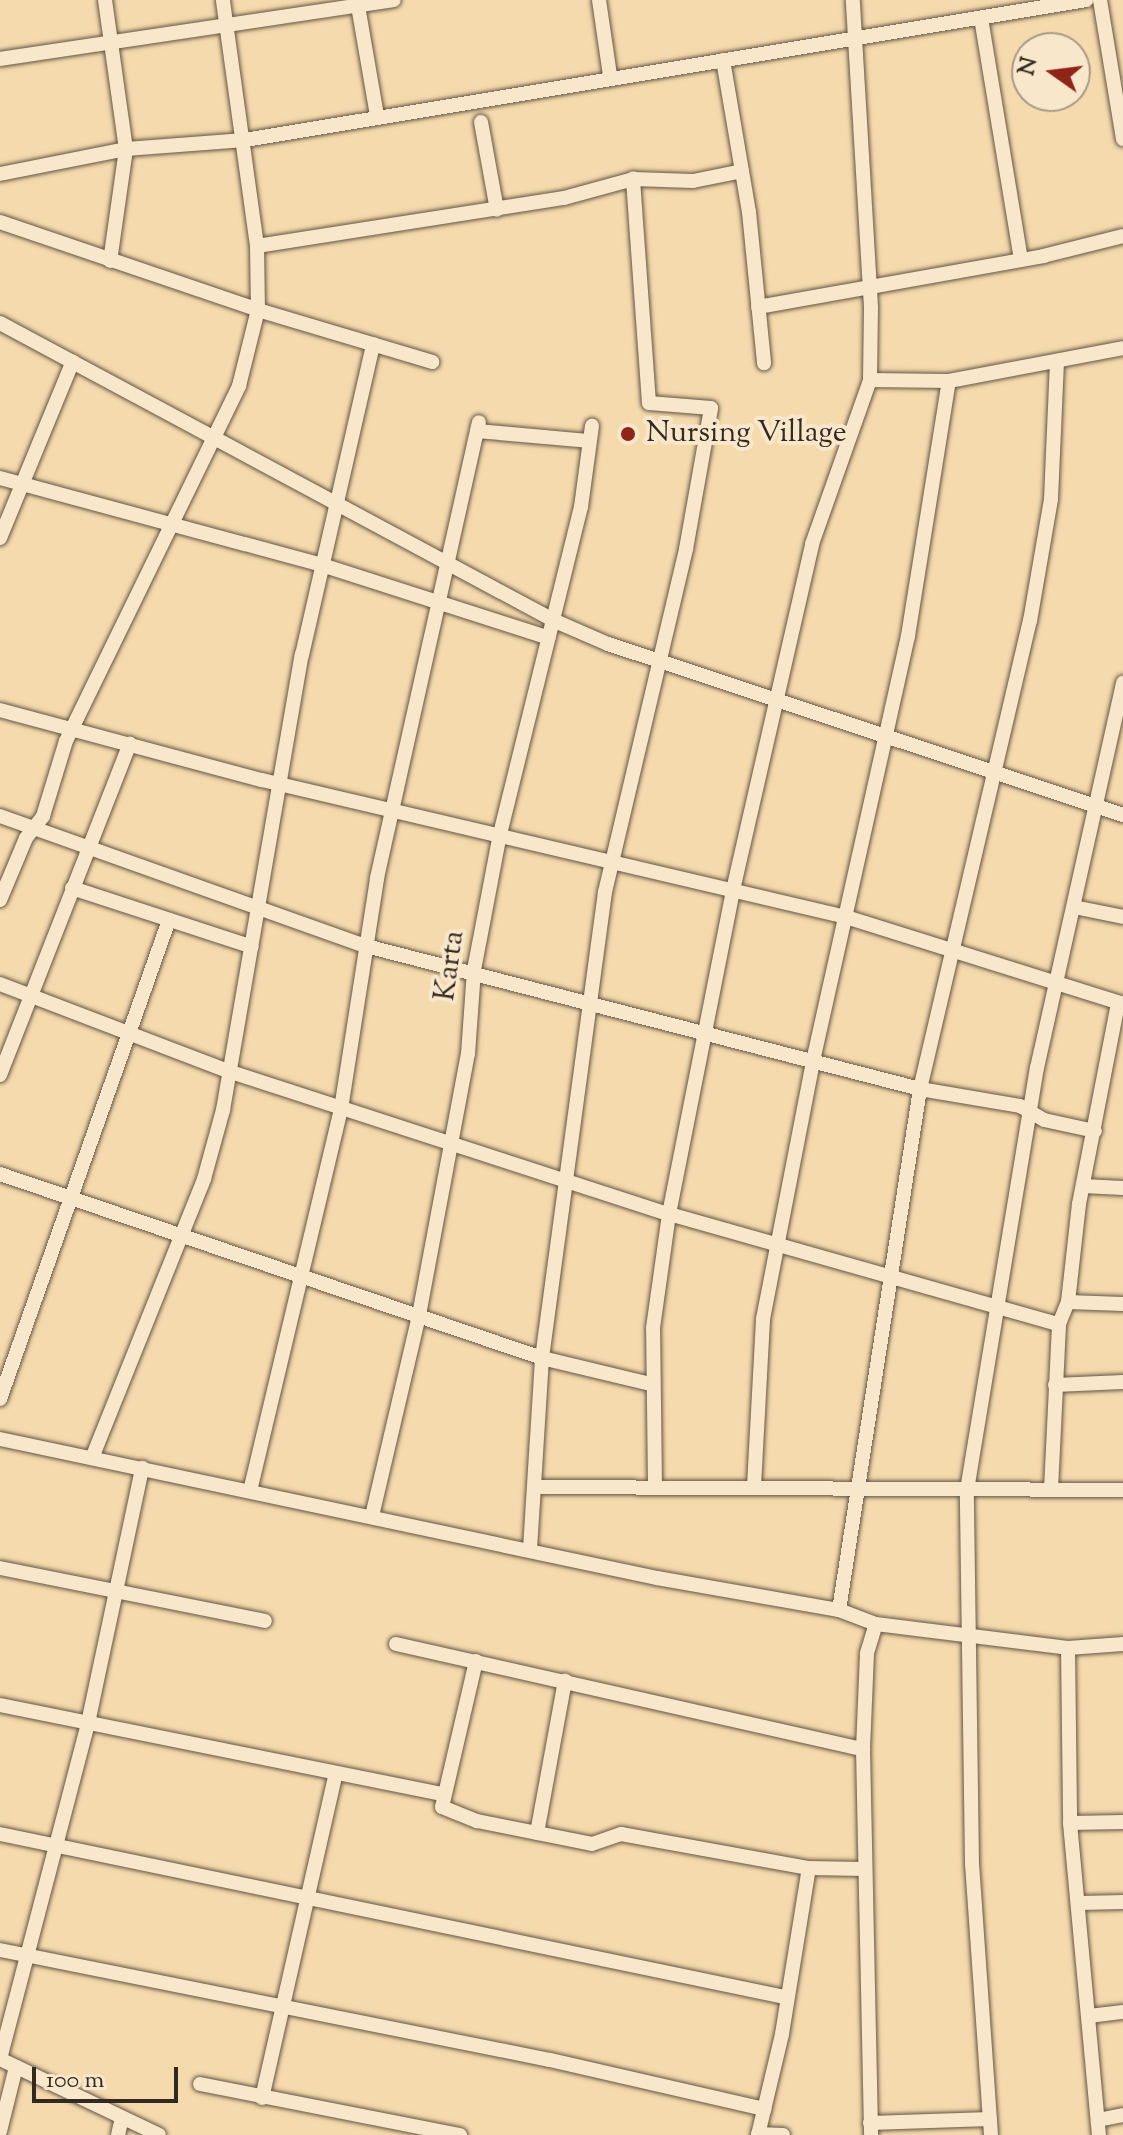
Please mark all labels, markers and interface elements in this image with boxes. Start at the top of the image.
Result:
north arrow [1011,32,1091,112]
text: N [1012,54,1047,79]
place label: Nursing Village [646,416,847,452]
marker: Nursing Village [617,423,639,445]
street label: Karta [428,929,474,1003]
scale bar [36,2051,182,2101]
text: 100 m [46,2064,104,2098]

